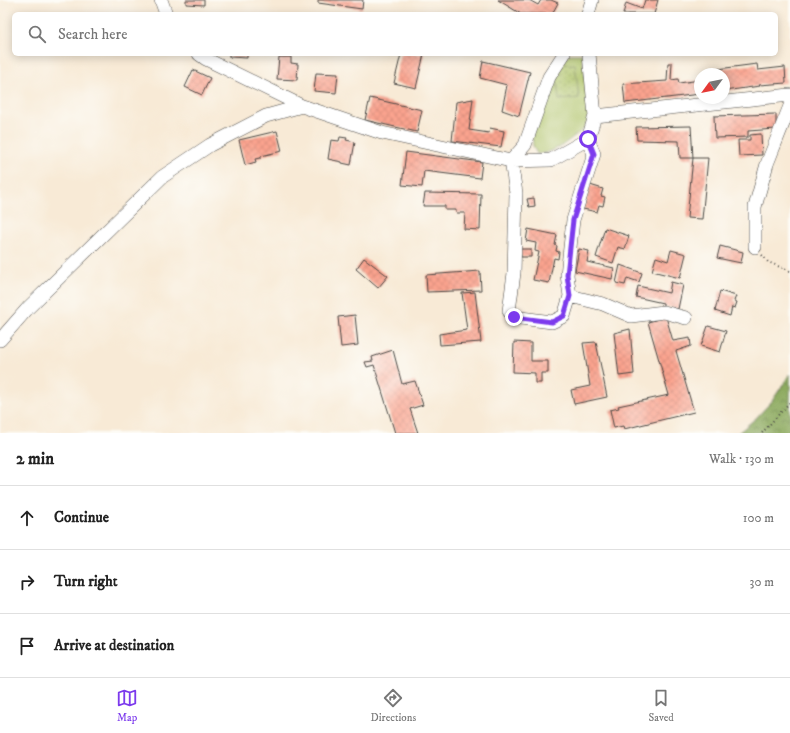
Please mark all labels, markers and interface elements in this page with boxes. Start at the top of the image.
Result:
search box [12,12,778,56]
icon: search [26,23,48,45]
text: Search here [58,25,127,44]
north arrow [694,68,730,104]
route start [579,130,597,148]
route end [505,308,523,326]
text: 2 min [16,448,54,470]
text: Walk · 130 m [709,451,774,467]
icon: ahead [16,507,38,529]
text: Continue [54,508,109,527]
text: 100 m [743,510,774,526]
icon: right [16,571,38,593]
text: Turn right [54,572,117,591]
text: 30 m [750,574,774,590]
icon: arrive [16,635,38,657]
text: Arrive at destination [54,636,174,655]
tab: Map [116,687,138,725]
tab: Directions [371,687,416,725]
tab: Saved [649,687,674,725]

